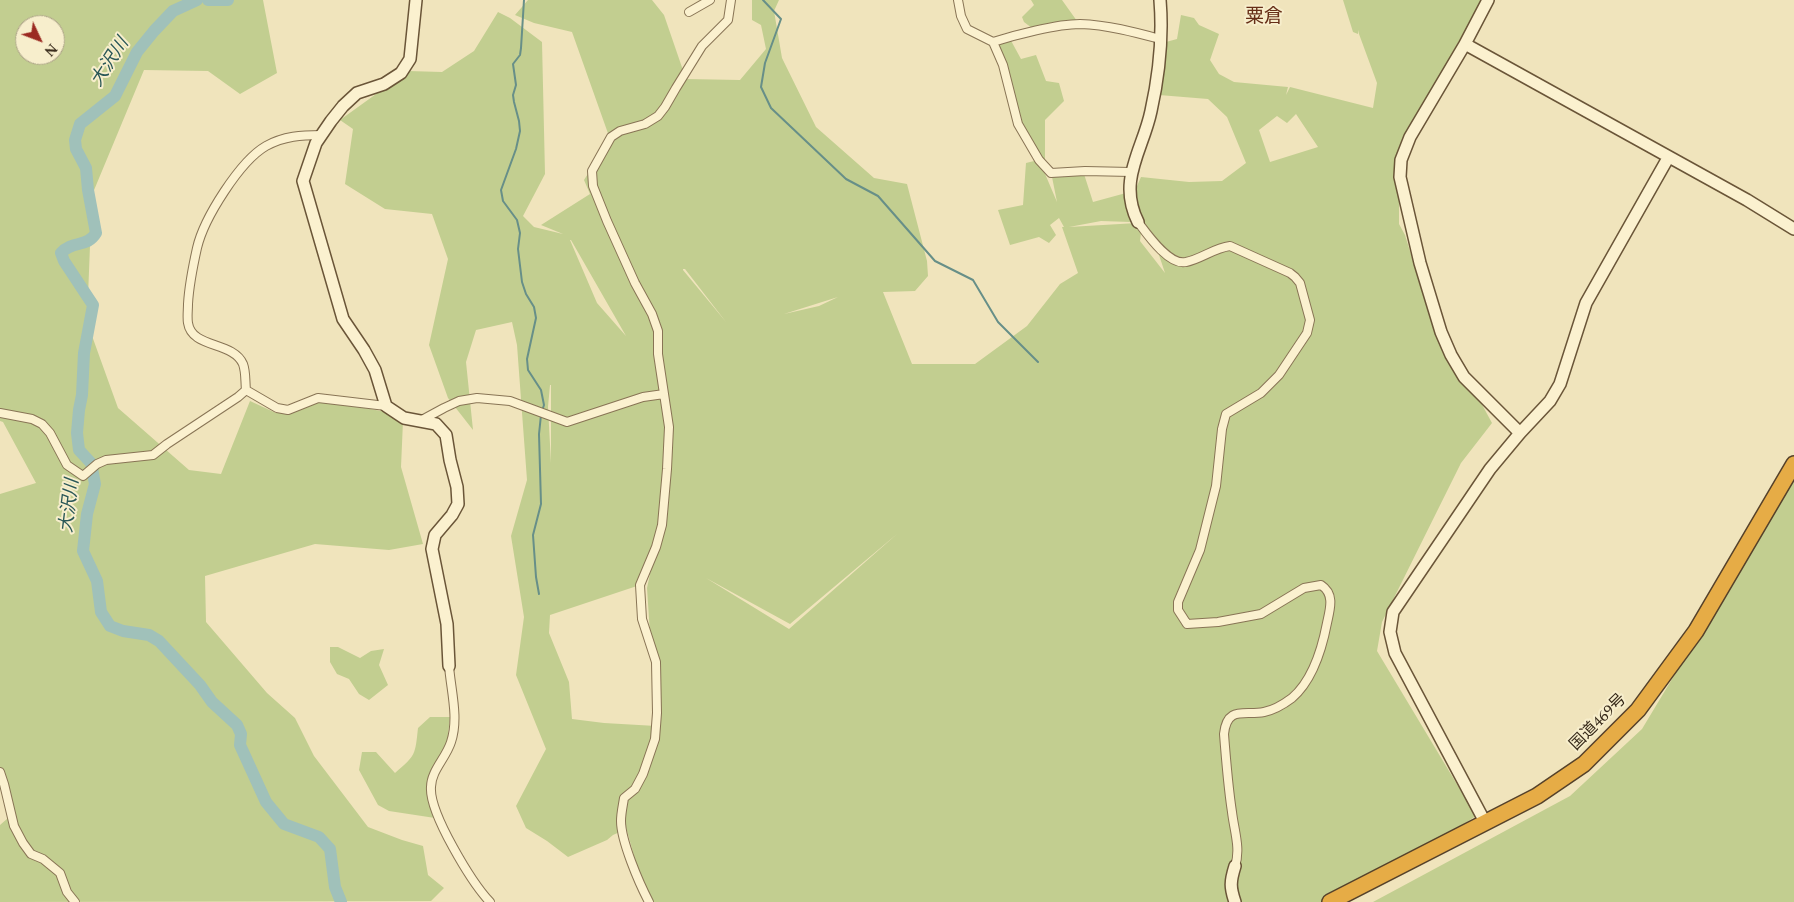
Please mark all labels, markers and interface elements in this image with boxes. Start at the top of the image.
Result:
district label: 粟倉 [1245,7,1283,29]
north arrow [15,15,65,65]
water label: 大沢川 [87,34,135,92]
text: N [39,39,62,61]
water label: 大沢川 [57,478,85,534]
street label: 国道469号 [1567,691,1631,755]

